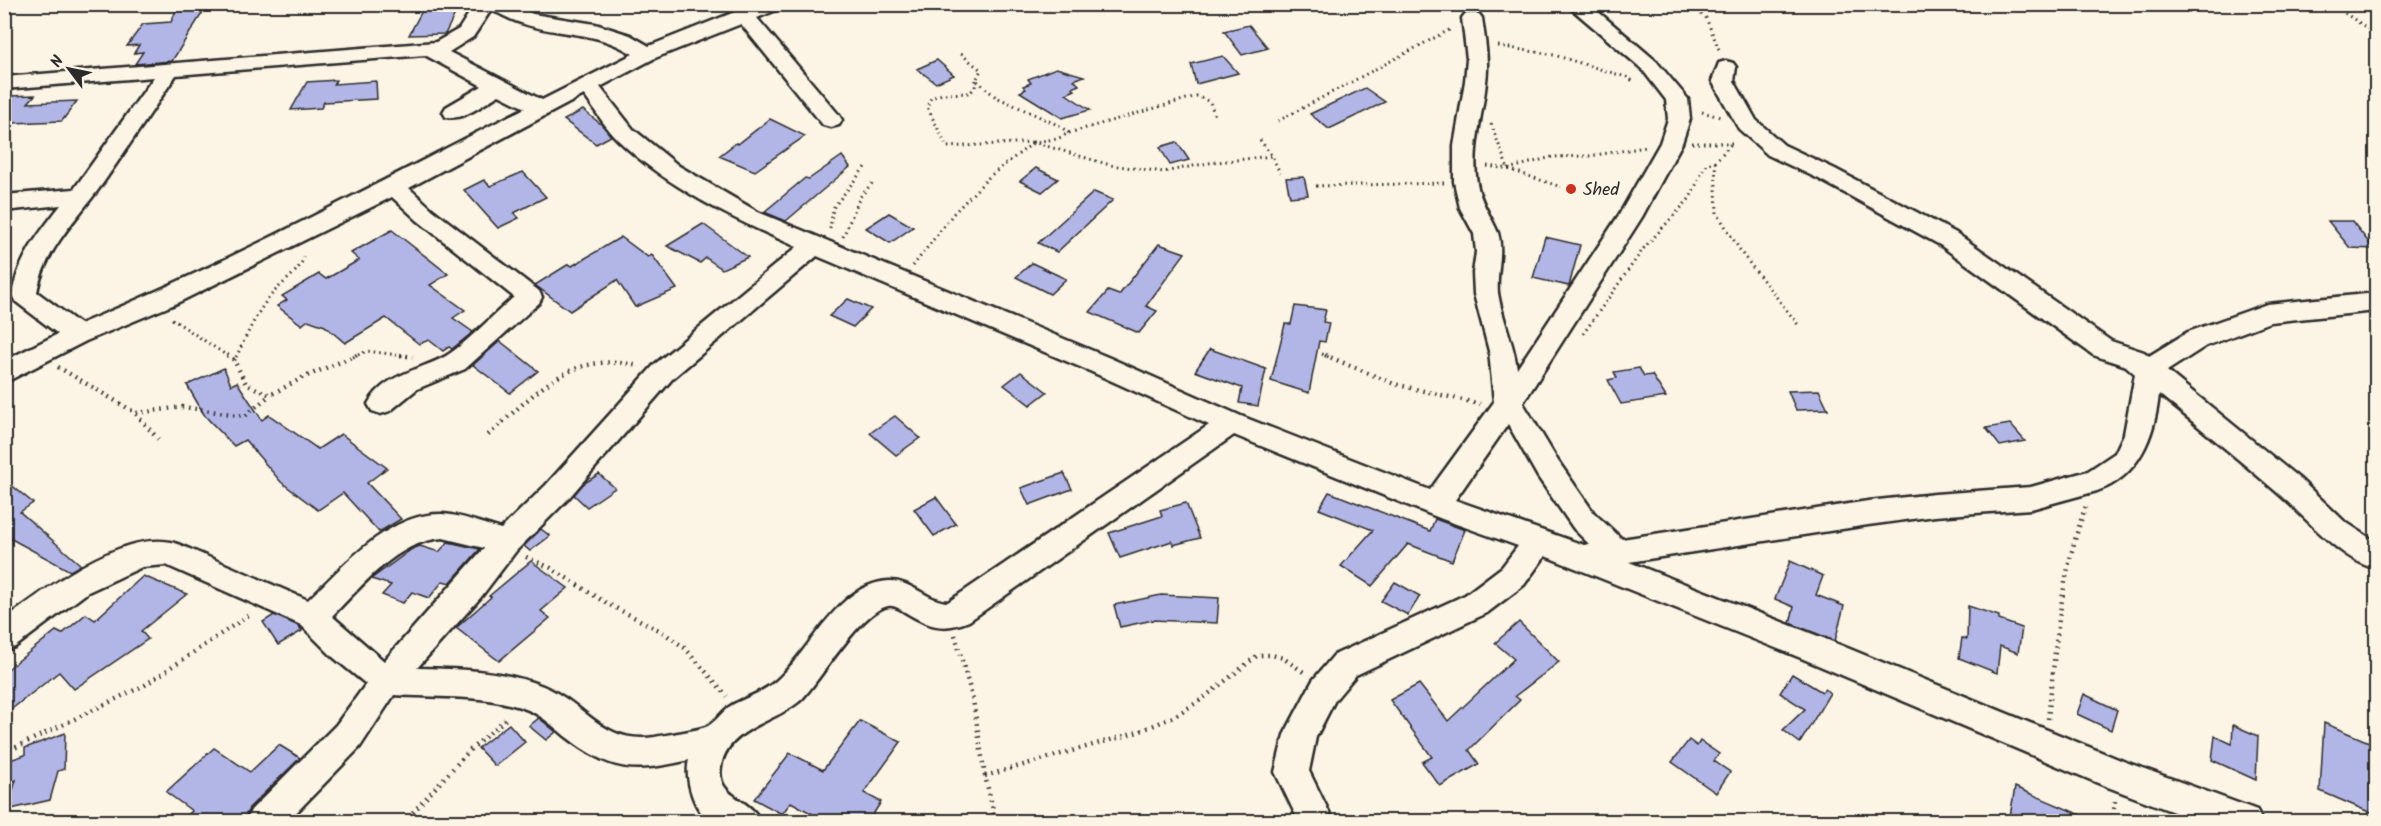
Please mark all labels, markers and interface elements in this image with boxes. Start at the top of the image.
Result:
north arrow [39,39,99,99]
text: N [44,51,71,73]
place label: Shed [1583,176,1620,205]
marker: Shed [1564,182,1578,196]

